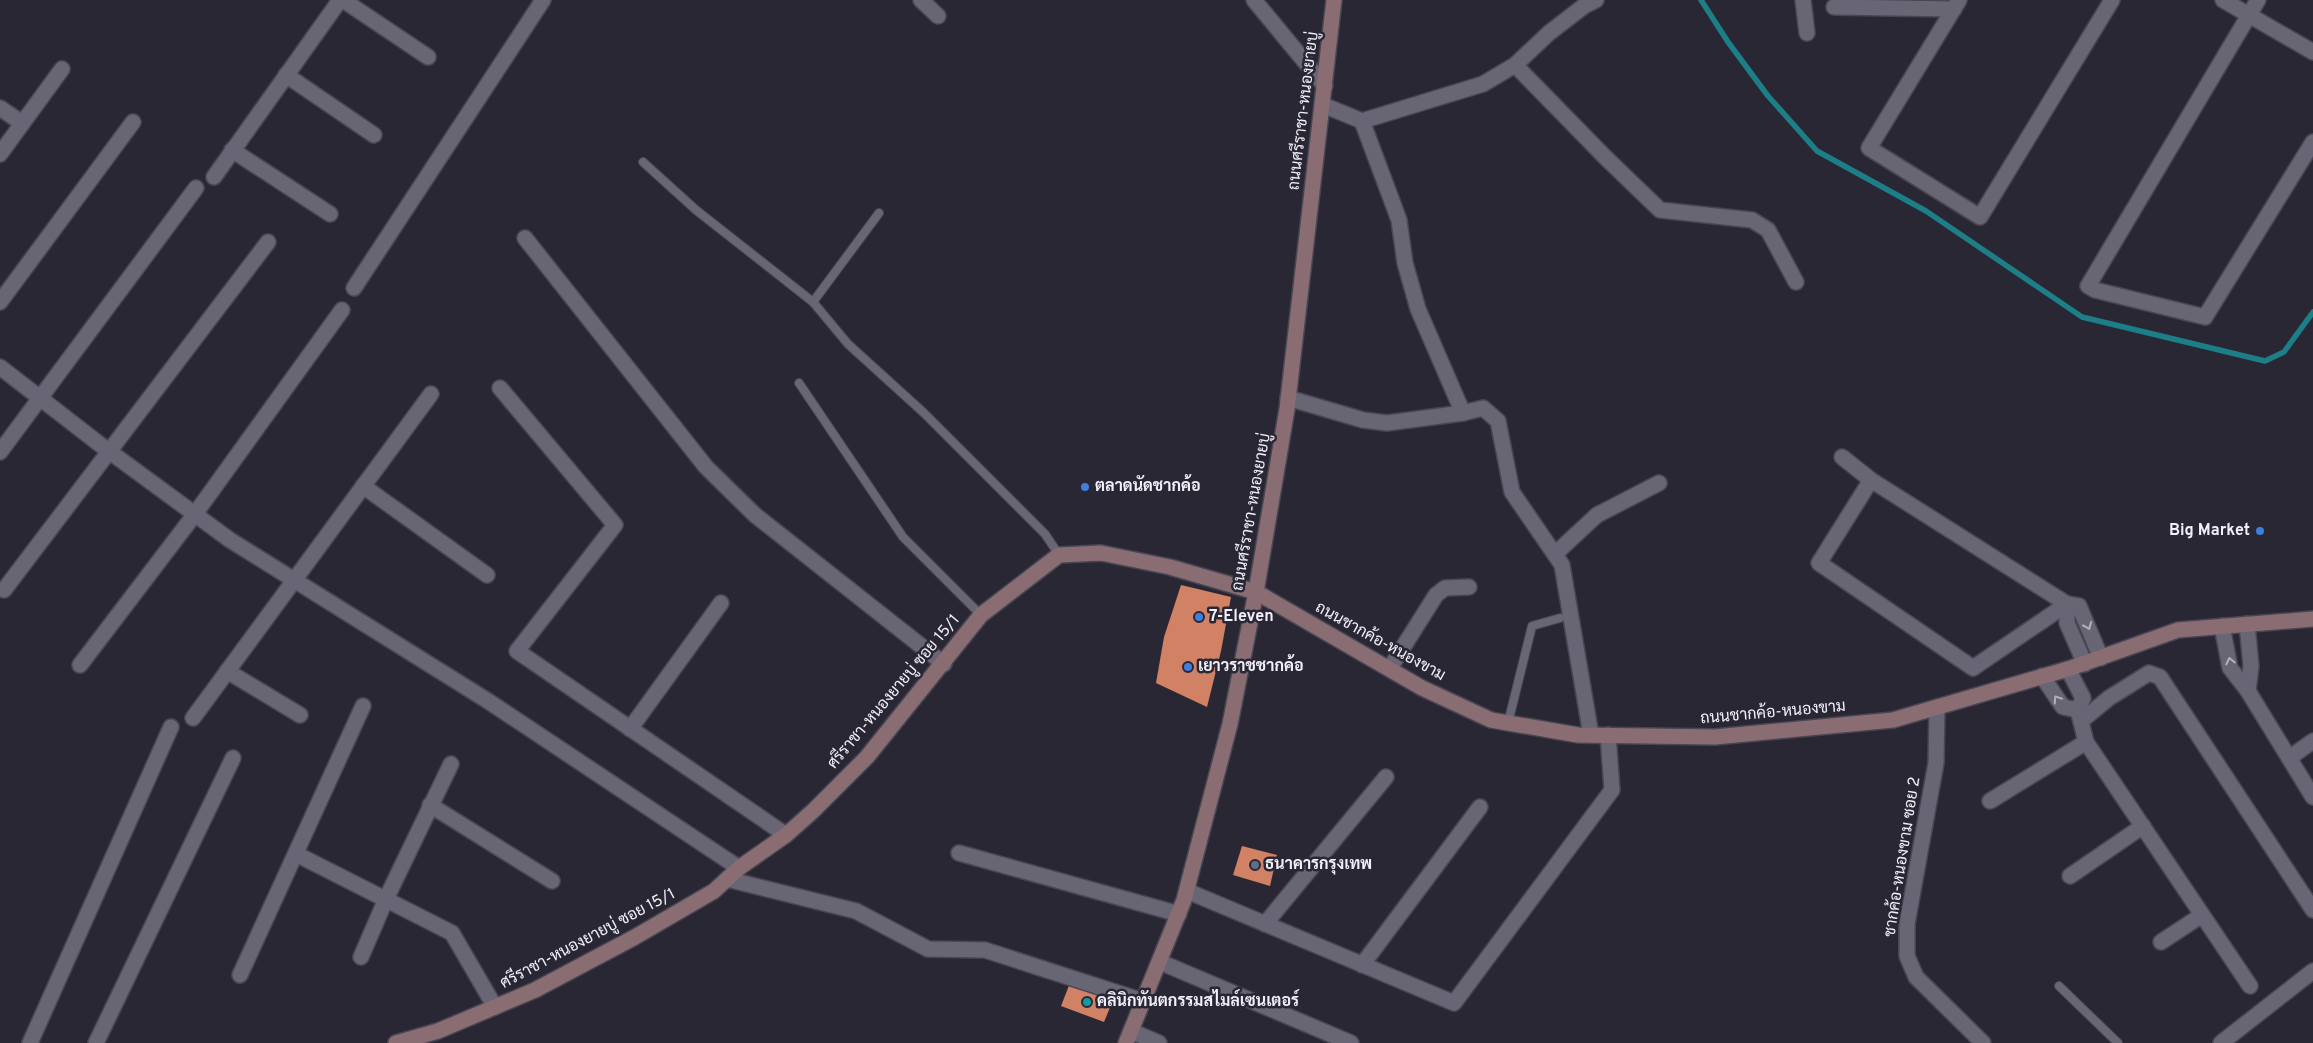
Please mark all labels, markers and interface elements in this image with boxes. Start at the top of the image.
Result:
street label: ถนนศรีราชา-หนองยายบู่ [1281,30,1324,192]
street label: ถนนศรีราชา-หนองยายบู่ [1225,431,1276,592]
place label: ตลาดนัดชากค้อ [1095,474,1201,497]
marker: ตลาดนัดชากค้อ [1079,481,1091,493]
place label: Big Market [2169,521,2250,541]
marker: Big Market [2254,525,2266,537]
street label: ถนนชากค้อ-หนองขาม [1311,596,1450,686]
place label: 7-Eleven [1209,607,1274,627]
street label: ศรีราชา-หนองยายบู่ ซอย 15/1 [821,609,965,773]
marker: 7-Eleven [1193,611,1205,623]
one-way arrow [2081,621,2092,630]
place label: เยาวราชชากค้อ [1198,654,1304,677]
one-way arrow [2225,657,2236,665]
marker: เยาวราชชากค้อ [1182,661,1194,673]
street label: ถนนชากค้อ-หนองขาม [1699,695,1847,729]
one-way arrow [2054,695,2063,704]
street label: ชากค้อ-หนองขาม ซอย 2 [1878,775,1926,939]
place label: ธนาคารกรุงเทพ [1265,855,1372,875]
marker: ธนาคารกรุงเทพ [1249,859,1261,871]
street label: ศรีราชา-หนองยายบู่ ซอย 15/1 [495,882,679,994]
place label: คลินิกทันตกรรมสไมล์เซนเตอร์ [1097,989,1300,1012]
marker: คลินิกทันตกรรมสไมล์เซนเตอร์ [1081,996,1093,1008]

